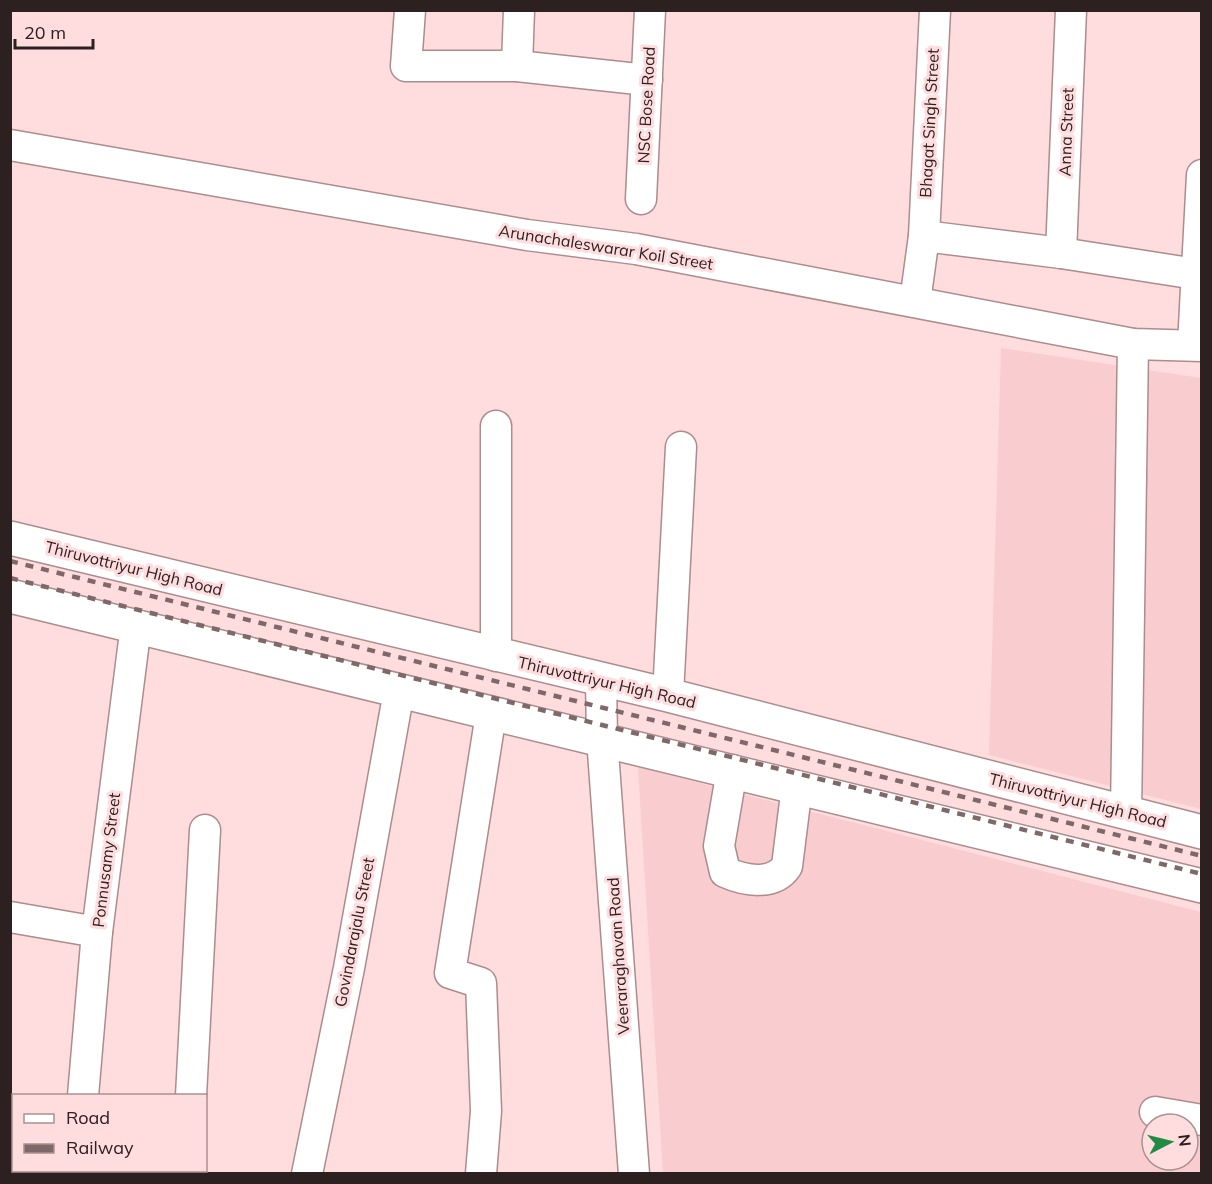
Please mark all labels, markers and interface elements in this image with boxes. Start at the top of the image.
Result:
scale bar [15,12,93,50]
text: 20 m [24,21,66,44]
street label: NSC Bose Road [633,46,659,164]
street label: Bhagat Singh Street [915,47,943,198]
street label: Anna Street [1054,87,1078,177]
street label: Arunachaleswarar Koil Street [497,220,715,274]
street label: Thiruvottriyur High Road [43,536,225,600]
street label: Thiruvottriyur High Road [516,652,698,712]
street label: Thiruvottriyur High Road [987,768,1169,832]
street label: Ponnusamy Street [88,791,124,929]
street label: Govindarajalu Street [330,855,378,1008]
street label: Veeraraghavan Road [603,877,633,1035]
legend [12,1094,207,1172]
text: Road [66,1106,110,1129]
north arrow [1140,1112,1200,1172]
text: N [1174,1133,1196,1147]
text: Railway [66,1136,134,1159]

